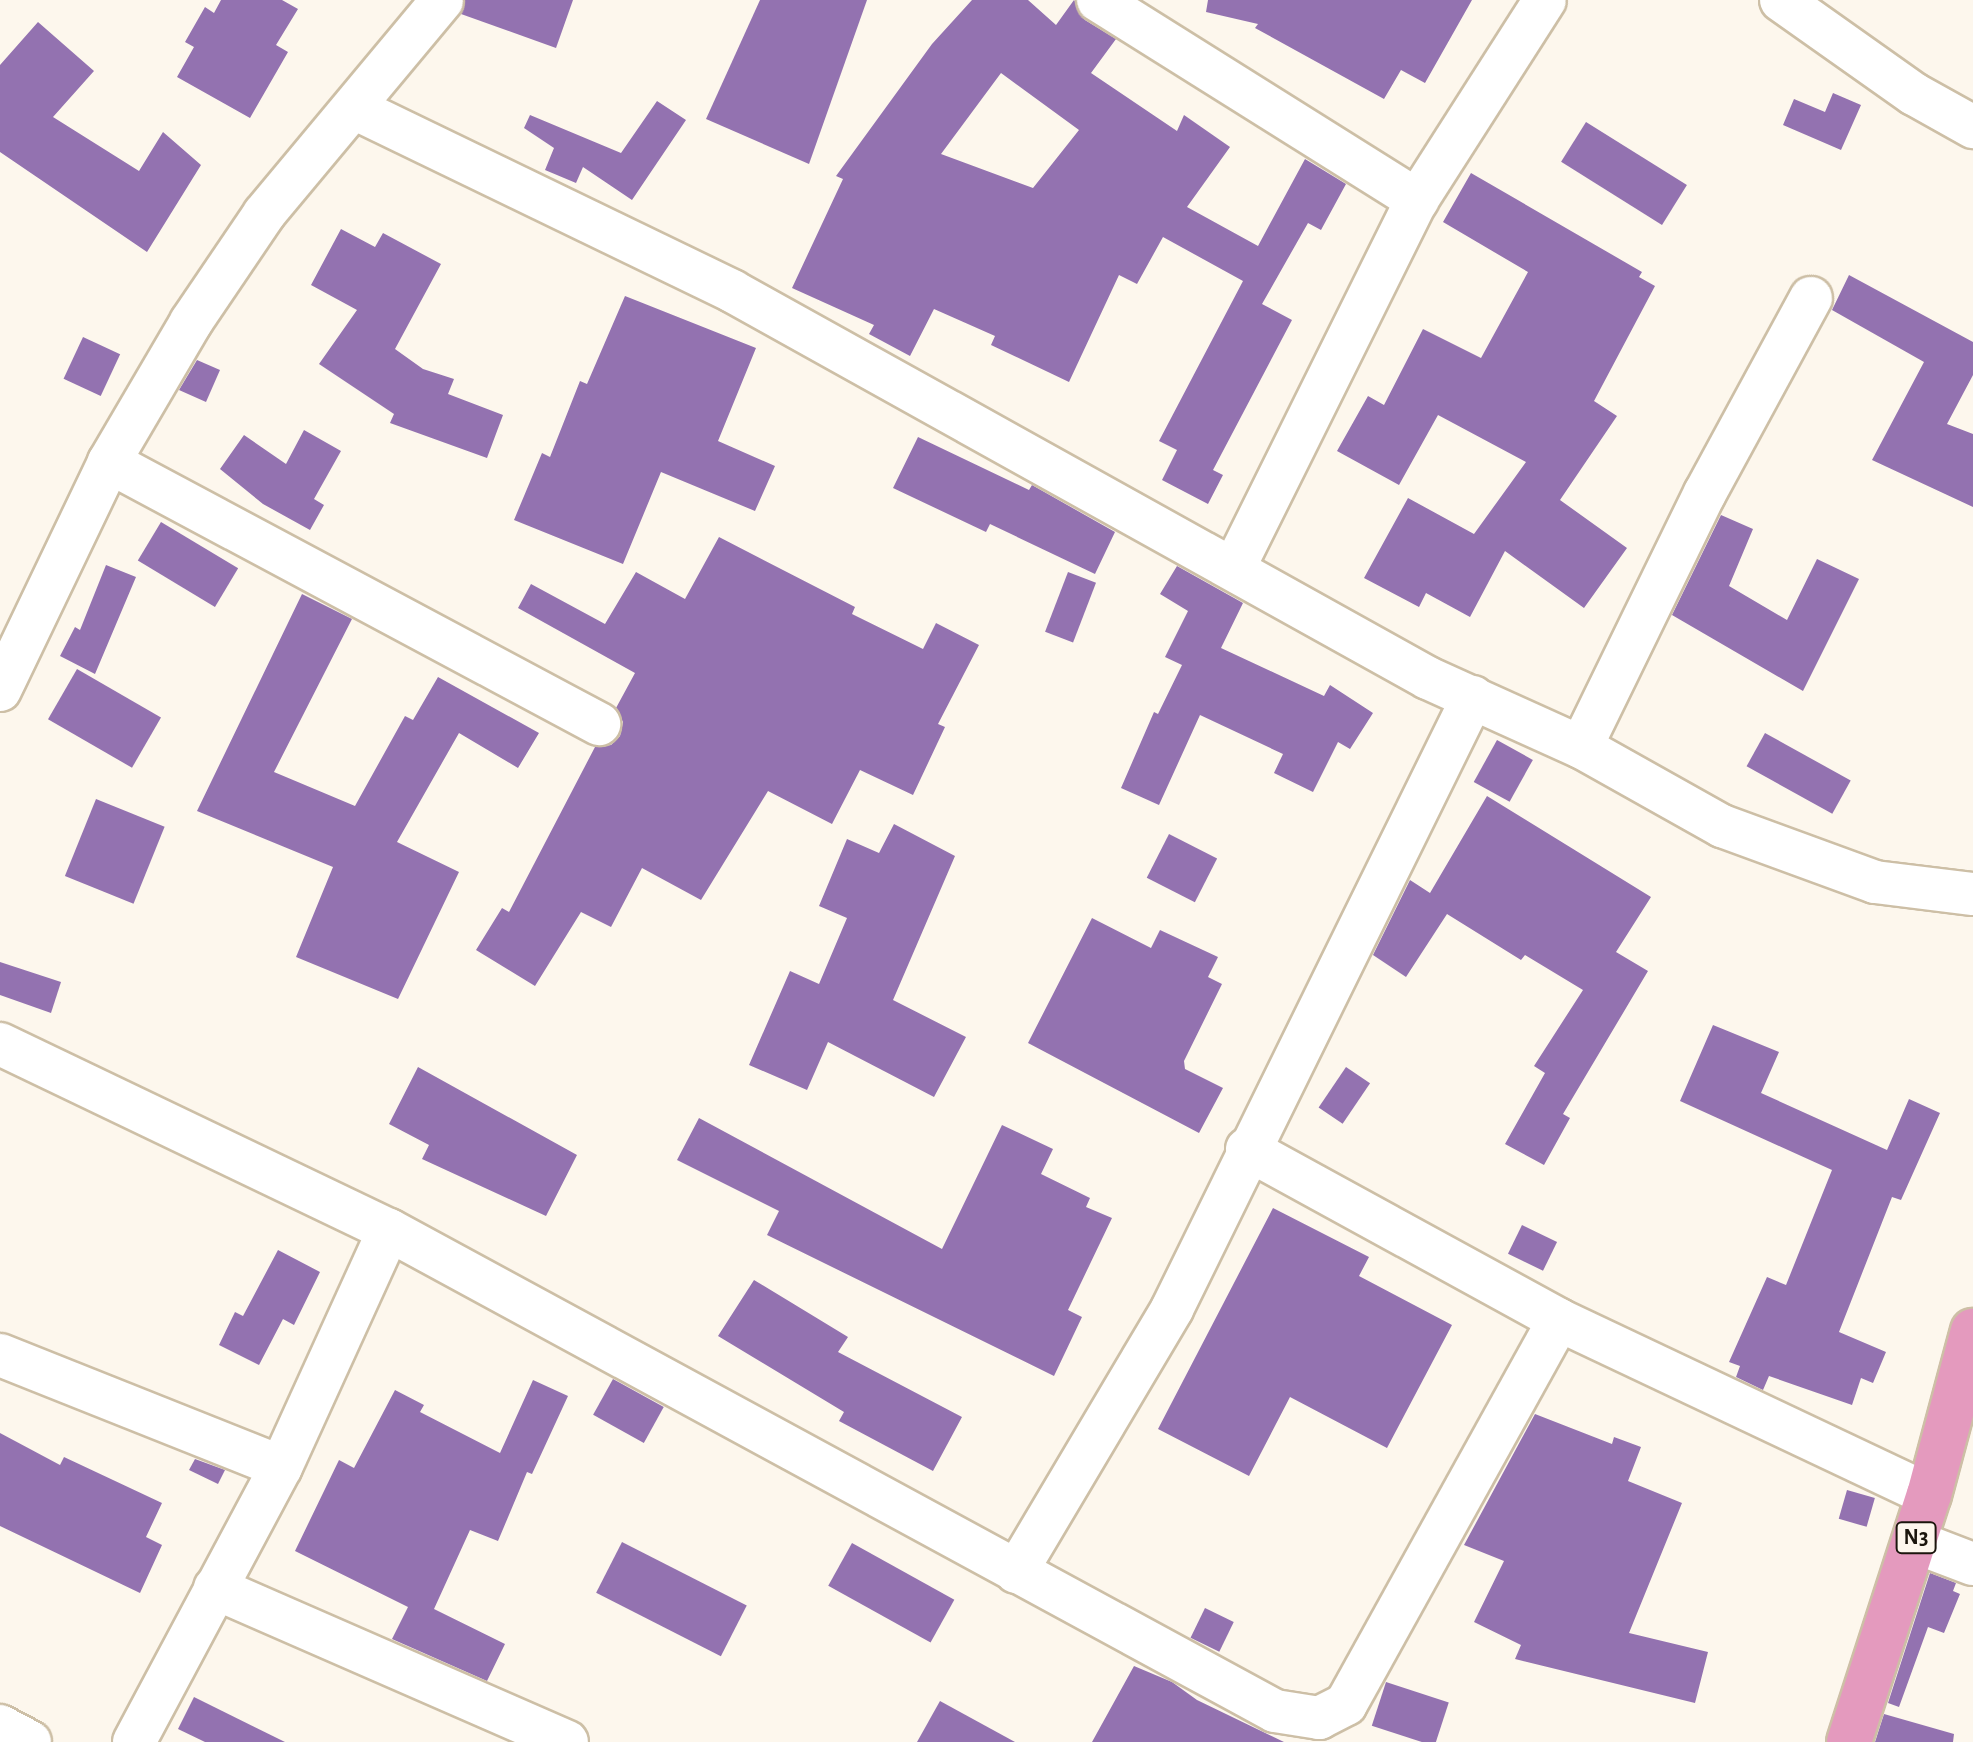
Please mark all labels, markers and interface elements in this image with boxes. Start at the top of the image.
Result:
road number: N3 [1894,1520,1938,1556]

